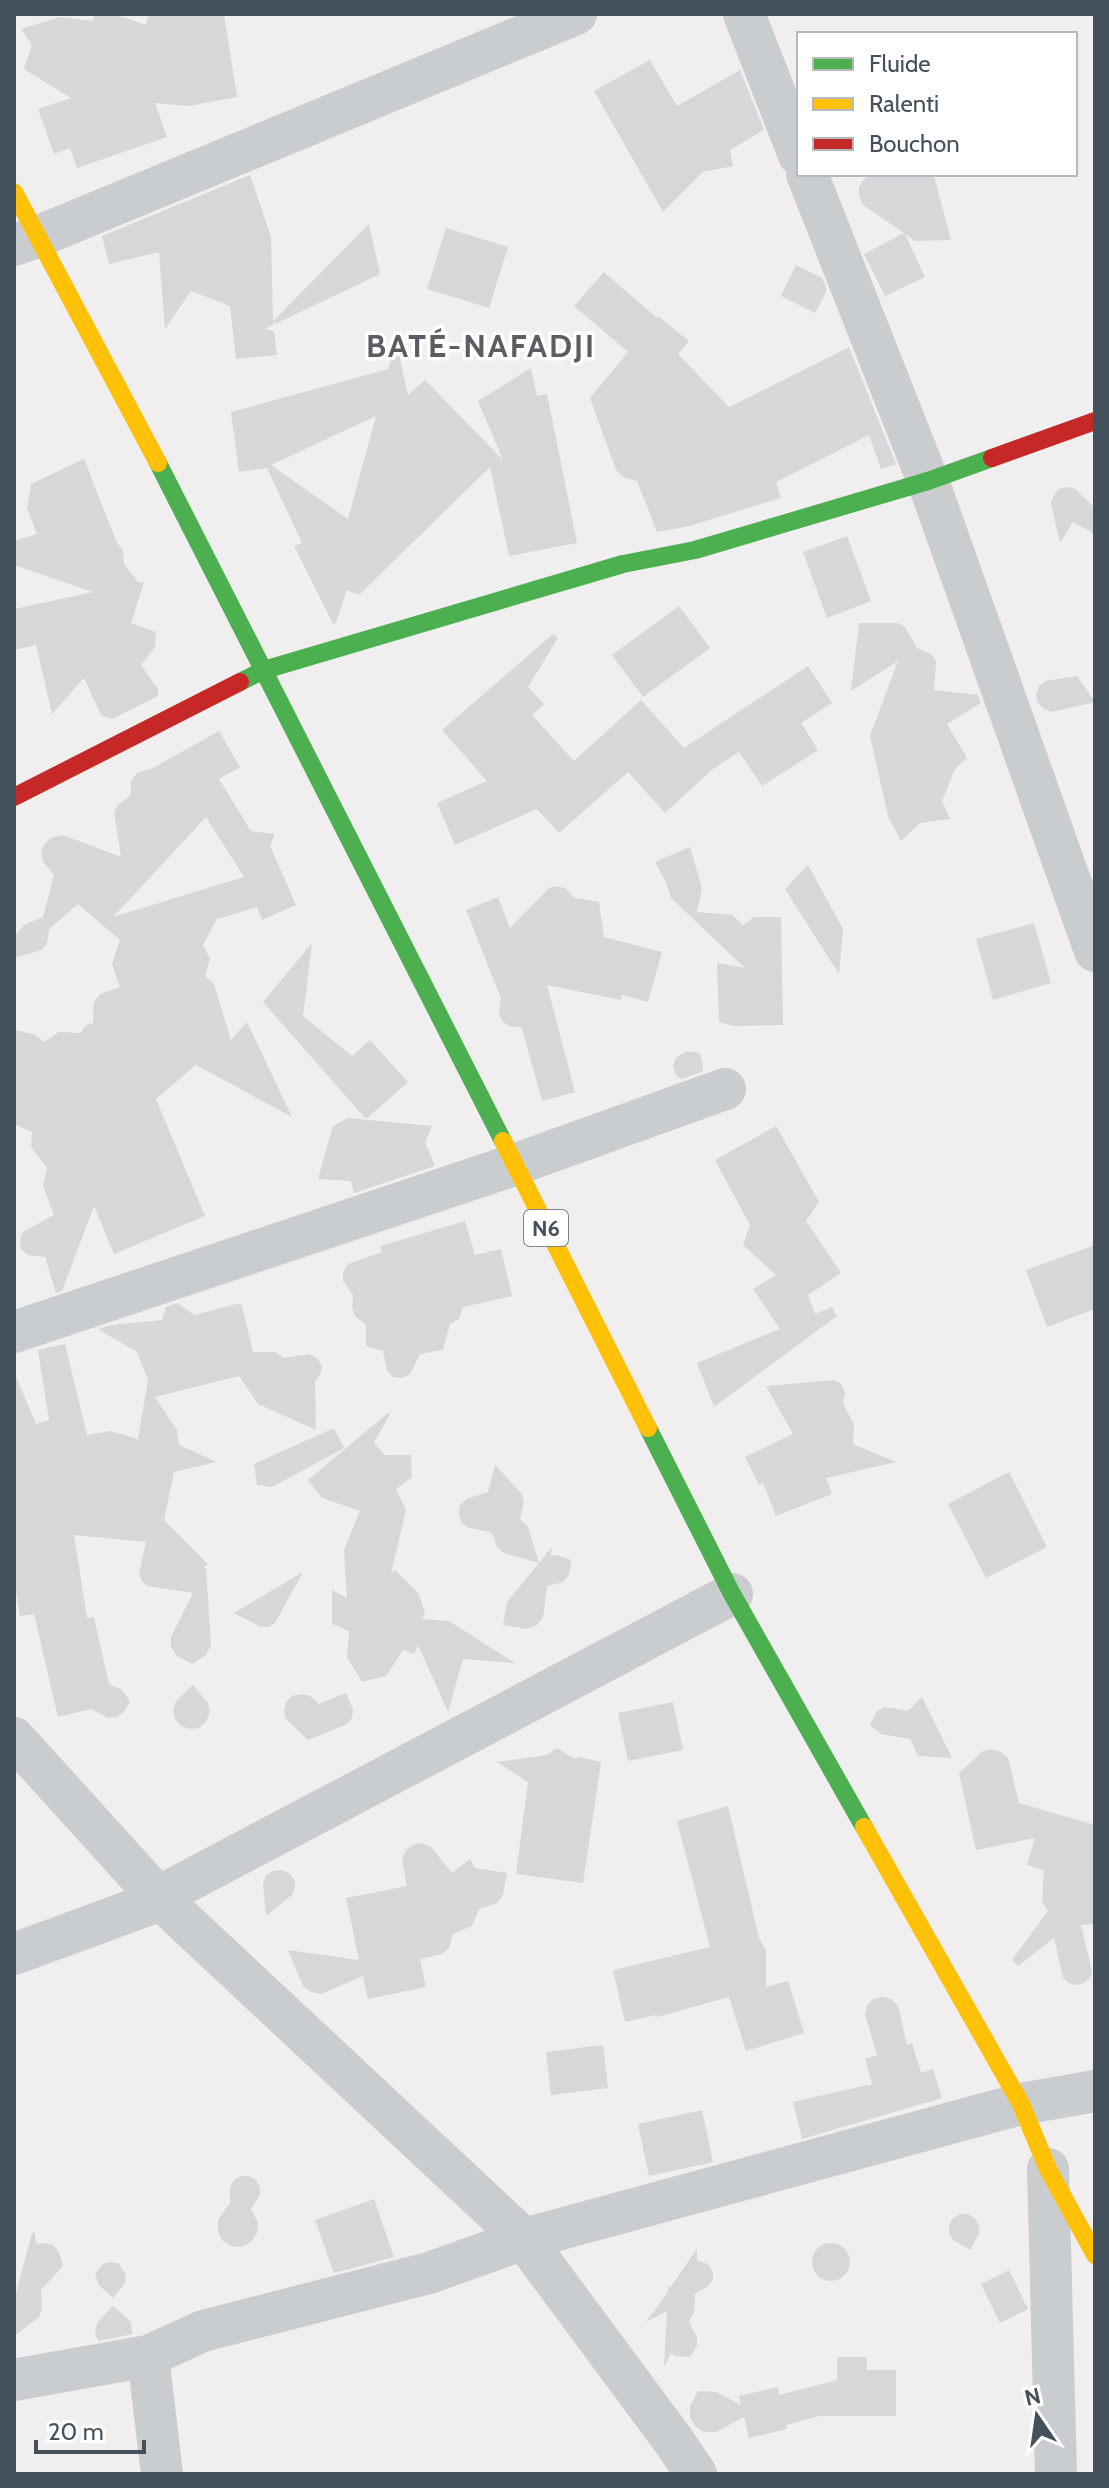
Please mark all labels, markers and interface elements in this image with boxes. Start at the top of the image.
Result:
legend [797,32,1077,176]
text: Fluide [869,49,931,78]
text: Ralenti [869,89,939,118]
text: Bouchon [869,129,960,158]
district label: BATÉ-NAFADJI [366,326,596,365]
road number: N6 [524,1210,568,1246]
north arrow [997,2376,1077,2456]
text: N [1022,2382,1043,2412]
scale bar [36,2404,144,2454]
text: 20 m [48,2417,104,2446]

